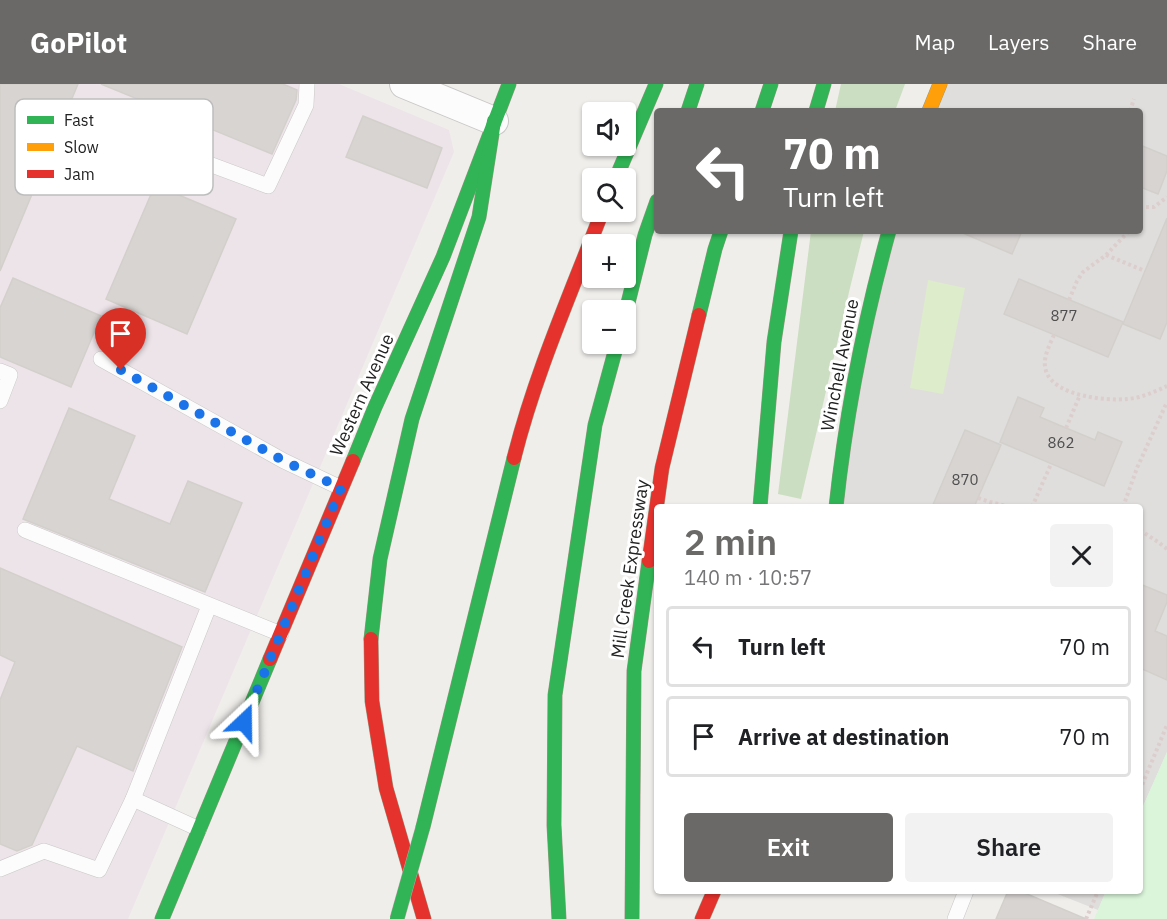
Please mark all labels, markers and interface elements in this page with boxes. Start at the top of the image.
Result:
text: GoPilot [30,24,127,61]
text: Map [915,28,955,56]
text: Layers [988,28,1050,56]
text: Share [1083,28,1137,56]
legend [15,99,213,195]
map controls [582,102,636,354]
button: sound [582,102,636,156]
text: Fast [64,110,94,130]
text: 70 m [783,126,881,181]
icon: left [684,132,762,210]
text: Slow [64,137,99,157]
text: Jam [64,164,95,184]
button: search [582,168,636,222]
text: Turn left [783,179,884,214]
button: + [582,234,636,288]
street label: Winchell Avenue [815,297,864,433]
button: − [582,300,636,354]
house number: 877 [1050,306,1078,325]
pin [95,308,146,370]
icon: arrive [104,317,137,350]
street label: Western Avenue [324,330,399,460]
house number: 862 [1047,433,1075,452]
house number: 870 [951,470,979,489]
street label: Mill Creek Expressway [606,478,653,660]
text: 2 min [684,518,777,565]
button: close [1050,524,1113,587]
text: 140 m · 10:57 [684,564,812,591]
icon: left [687,630,720,663]
text: Turn left [738,632,826,661]
text: 70 m [1059,632,1110,661]
position arrow [212,690,276,754]
icon: arrive [687,720,720,753]
text: Arrive at destination [738,722,949,751]
text: 70 m [1059,722,1110,751]
button: Exit [684,813,893,882]
button: Share [905,813,1113,882]

